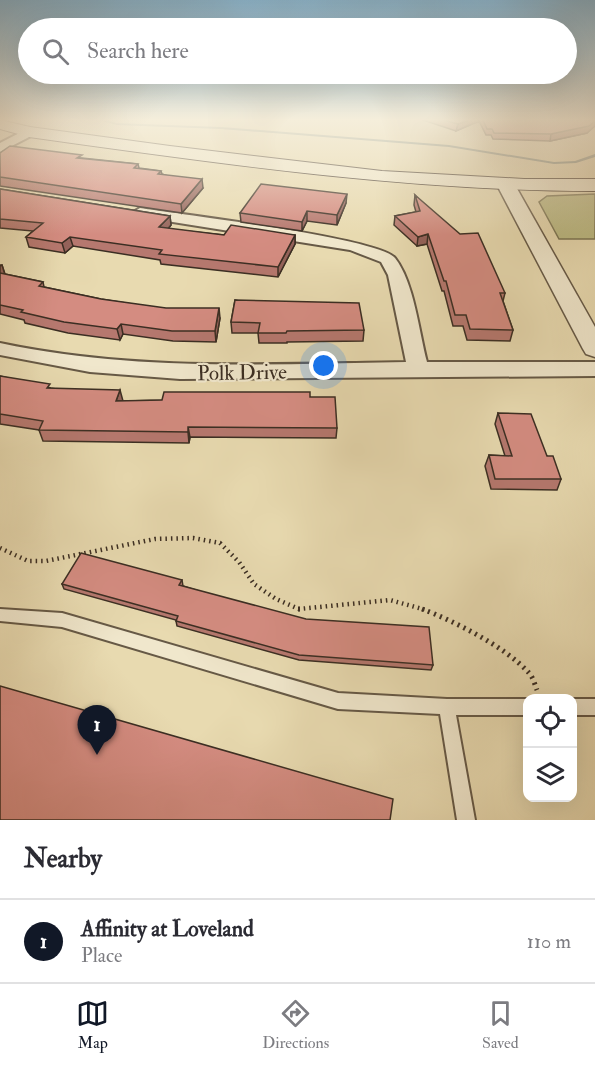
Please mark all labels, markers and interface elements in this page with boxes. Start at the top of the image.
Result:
search box [18,18,577,84]
icon: search [39,35,72,68]
text: Search here [87,37,189,65]
your location [309,351,338,380]
street label: Polk Drive [197,359,287,387]
map controls [523,694,577,802]
button: locate [523,694,577,748]
pin: 1 [78,706,116,755]
button: layers [523,748,577,802]
text: Nearby [24,843,102,875]
text: Affinity at Loveland [81,915,254,943]
text: 1 [40,929,47,954]
text: 110 m [527,929,571,954]
text: Place [81,943,122,968]
tab: Map [76,997,109,1053]
tab: Directions [262,997,329,1053]
tab: Saved [482,997,519,1053]

